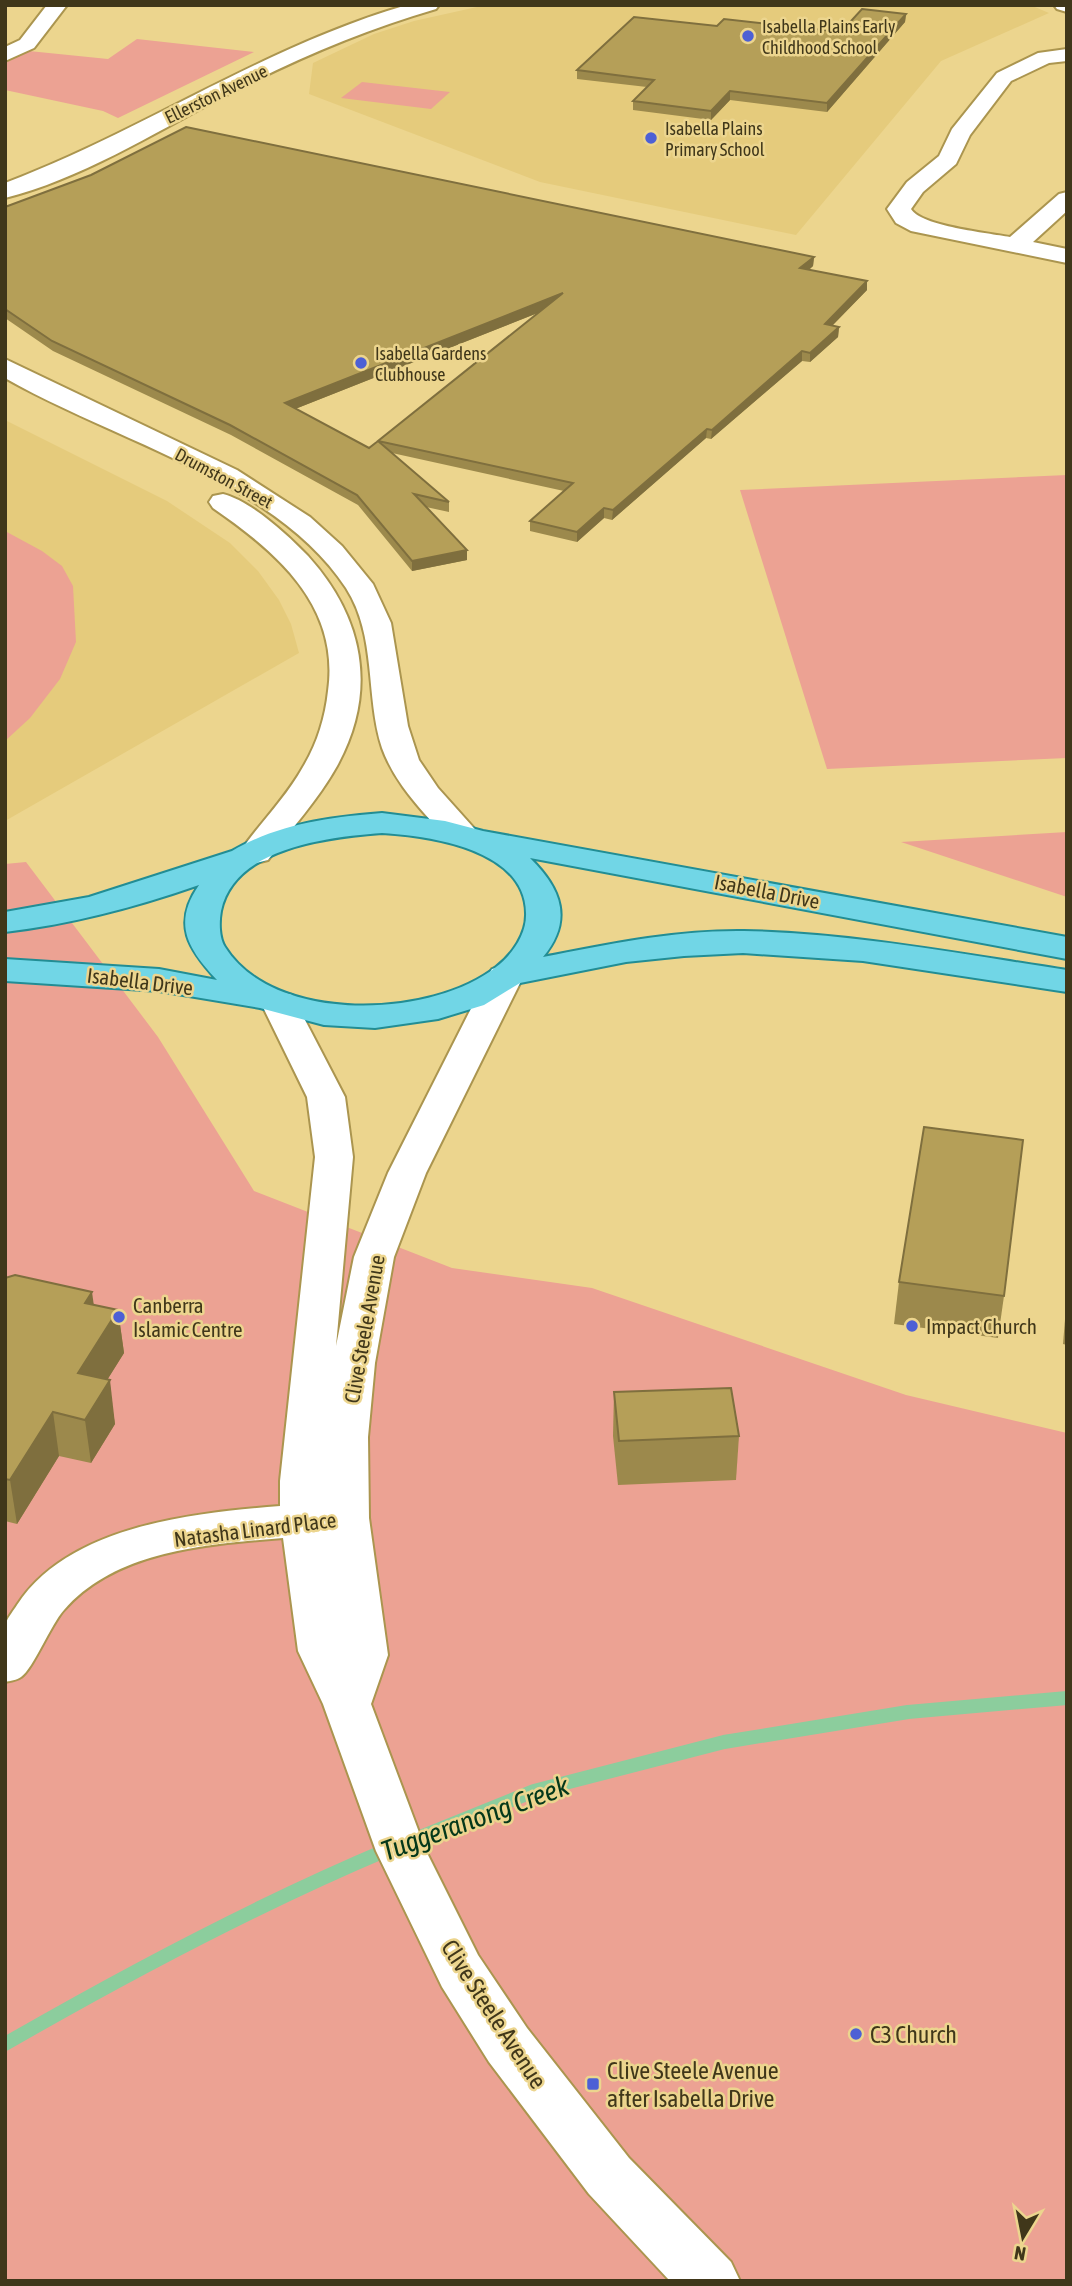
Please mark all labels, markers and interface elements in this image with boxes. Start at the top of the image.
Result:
place label: Isabella Plains Early Childhood School [762,16,895,58]
marker: Isabella Plains Early Childhood School [740,28,756,44]
street label: Ellerston Avenue [161,60,271,128]
place label: Isabella Plains Primary School [665,118,765,160]
marker: Isabella Plains Primary School [643,130,659,146]
place label: Isabella Gardens Clubhouse [375,343,486,385]
marker: Isabella Gardens Clubhouse [353,355,369,371]
street label: Drumston Street [172,443,276,513]
street label: Isabella Drive [712,869,822,913]
street label: Isabella Drive [86,963,194,999]
street label: Clive Steele Avenue [339,1253,389,1405]
place label: Canberra Islamic Centre [133,1293,243,1341]
marker: Canberra Islamic Centre [111,1309,127,1325]
place label: Impact Church [926,1314,1037,1338]
marker: Impact Church [904,1318,920,1334]
street label: Natasha Linard Place [173,1507,337,1551]
water label: Tuggeranong Creek [377,1769,574,1867]
street label: Clive Steele Avenue [436,1935,552,2093]
place label: C3 Church [870,2021,957,2048]
marker: C3 Church [848,2026,864,2042]
place label: Clive Steele Avenue after Isabella Drive [607,2057,779,2112]
marker: Clive Steele Avenue after Isabella Drive [585,2076,601,2092]
north arrow [988,2202,1058,2272]
text: N [1013,2242,1027,2266]

